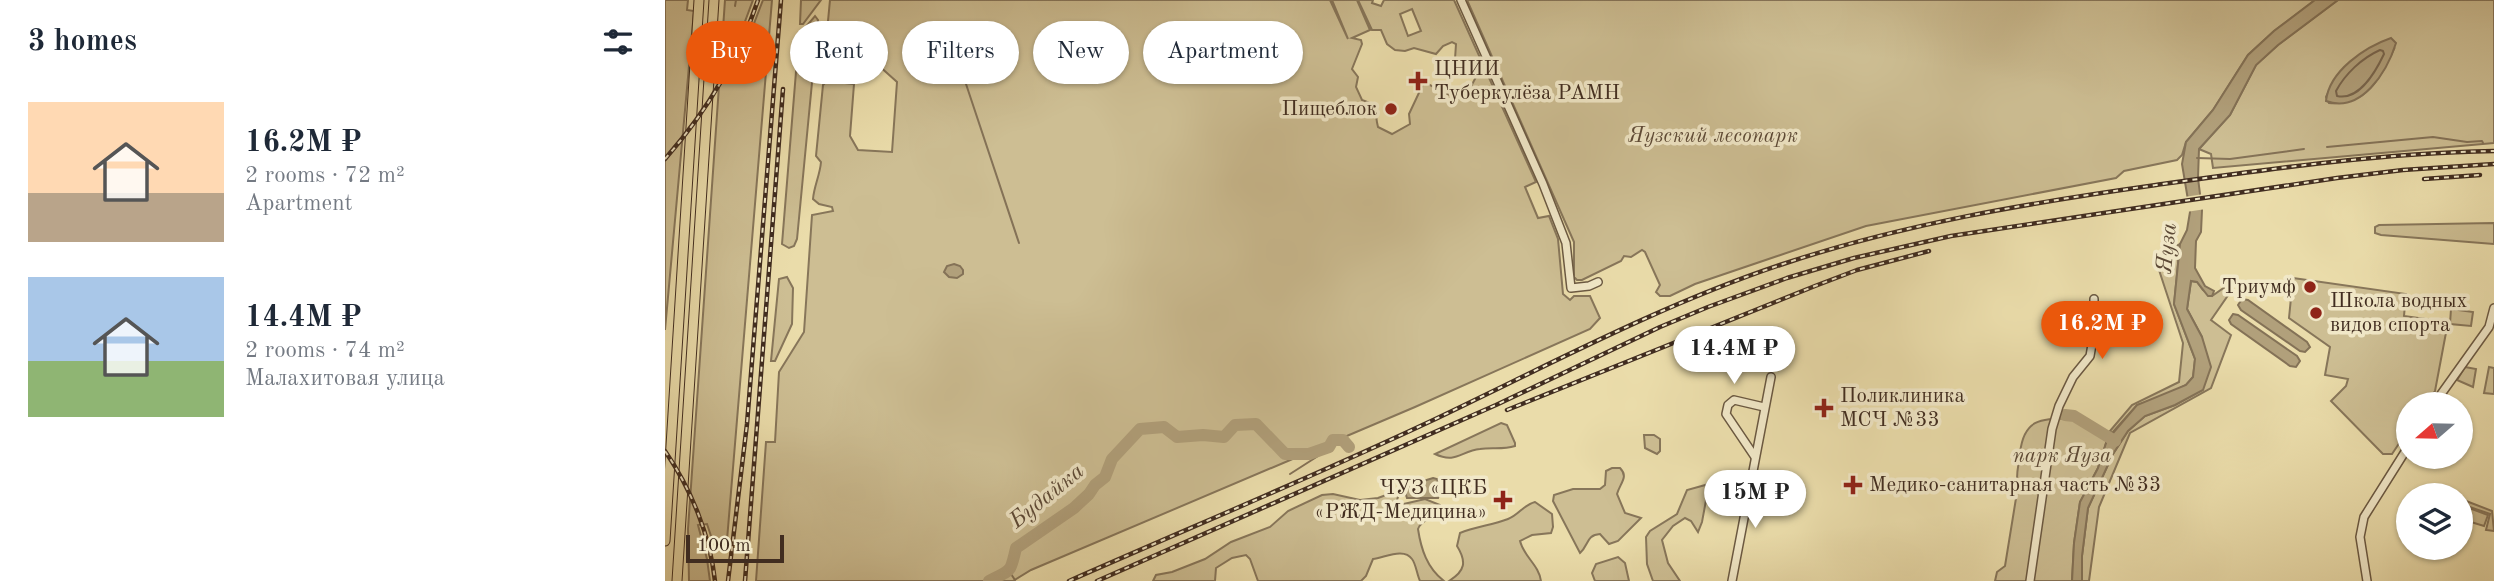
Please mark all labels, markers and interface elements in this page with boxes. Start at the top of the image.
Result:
chip: Buy [686,21,776,84]
chip: Rent [790,21,888,84]
chip: Filters [902,21,1019,84]
chip: New [1033,21,1129,84]
chip: Apartment [1143,21,1303,84]
icon: filters [599,23,637,61]
text: 3 homes [28,27,137,57]
place label: ЦНИИ Туберкулёза РАМН [1434,59,1620,104]
marker: ЦНИИ Туберкулёза РАМН [1408,71,1428,91]
place label: Пищеблок [1282,99,1377,120]
marker: Пищеблок [1383,101,1399,117]
park label: Яузский лесопарк [1628,126,1798,147]
text: 16.2M ₽ [245,128,362,158]
icon: home [84,130,168,214]
text: 2 rooms · 72 m² [245,164,405,187]
text: Apartment [245,192,353,215]
water label: Яуза [2153,221,2182,275]
place label: Триумф [2222,277,2296,298]
marker: Триумф [2302,279,2318,295]
place label: Школа водных видов спорта [2330,291,2468,336]
pin: 16.2M ₽ [2037,302,2167,361]
text: 14.4M ₽ [245,303,362,333]
icon: home [84,305,168,389]
marker: Школа водных видов спорта [2308,305,2324,321]
text: 16.2M ₽ [2057,312,2147,335]
pin: 14.4M ₽ [1669,326,1799,386]
text: 14.4M ₽ [1689,337,1779,360]
text: 2 rooms · 74 m² [245,339,405,362]
text: Малахитовая улица [245,367,445,390]
place label: Поликлиника МСЧ №33 [1840,386,1965,431]
north arrow [2396,392,2473,469]
map controls [2396,392,2473,560]
marker: Поликлиника МСЧ №33 [1814,398,1834,418]
park label: парк Яуза [2013,446,2111,467]
water label: Будайка [1005,459,1089,534]
pin: 15M ₽ [1706,470,1804,530]
marker: Медико-санитарная часть №33 [1843,475,1863,495]
place label: Медико-санитарная часть №33 [1869,475,2161,496]
place label: ЧУЗ «ЦКБ «РЖД-Медицина» [1315,478,1487,523]
text: 15M ₽ [1720,481,1790,504]
button: layers [2396,483,2473,560]
marker: ЧУЗ «ЦКБ «РЖД-Медицина» [1493,490,1513,510]
scale bar [686,532,784,564]
text: 100 m [697,537,750,556]

